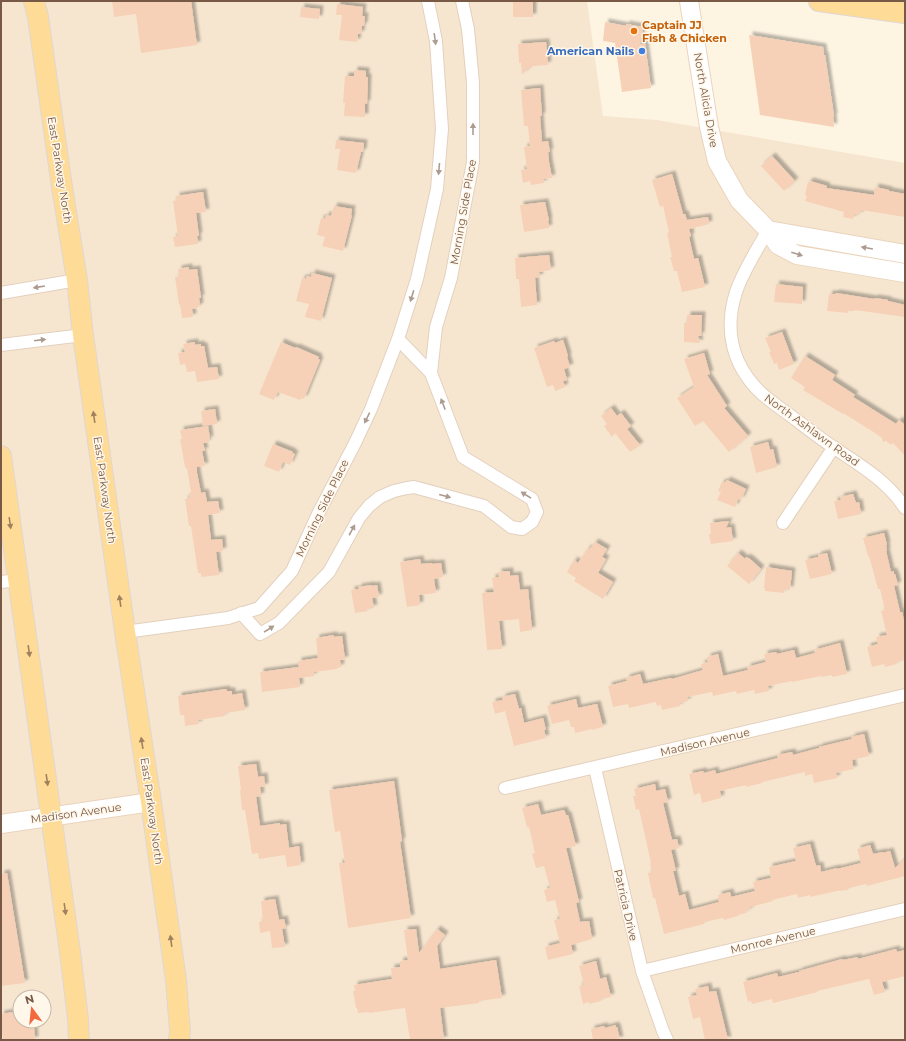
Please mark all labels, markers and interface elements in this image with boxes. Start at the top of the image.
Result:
place label: Captain JJ Fish & Chicken [642,18,727,45]
marker: Captain JJ Fish & Chicken [629,26,639,36]
one-way arrow [432,33,438,45]
place label: American Nails [546,44,634,58]
marker: American Nails [637,46,647,56]
street label: North Alicia Drive [691,51,721,149]
street label: East Parkway North [45,115,75,225]
one-way arrow [470,122,476,135]
street label: Morning Side Place [447,158,479,266]
one-way arrow [435,163,442,175]
one-way arrow [860,244,873,250]
one-way arrow [792,251,804,257]
one-way arrow [33,284,45,290]
one-way arrow [409,290,415,302]
one-way arrow [34,337,46,344]
street label: North Ashlawn Road [762,391,862,469]
one-way arrow [439,398,445,410]
one-way arrow [91,411,97,423]
one-way arrow [364,412,370,423]
street label: East Parkway North [91,435,119,545]
street label: Morning Side Place [292,457,352,559]
one-way arrow [520,492,532,499]
one-way arrow [438,493,451,499]
one-way arrow [7,516,13,529]
one-way arrow [348,525,355,536]
one-way arrow [117,595,123,607]
one-way arrow [263,625,275,632]
one-way arrow [26,645,32,657]
street label: Madison Avenue [659,725,751,759]
one-way arrow [139,737,145,749]
street label: East Parkway North [138,756,166,866]
one-way arrow [44,774,50,786]
street label: Madison Avenue [30,800,123,826]
street label: Patricia Drive [611,868,641,943]
one-way arrow [61,903,68,915]
street label: Monroe Avenue [729,923,817,957]
one-way arrow [168,935,174,947]
north arrow [12,989,52,1029]
text: N [23,991,36,1007]

